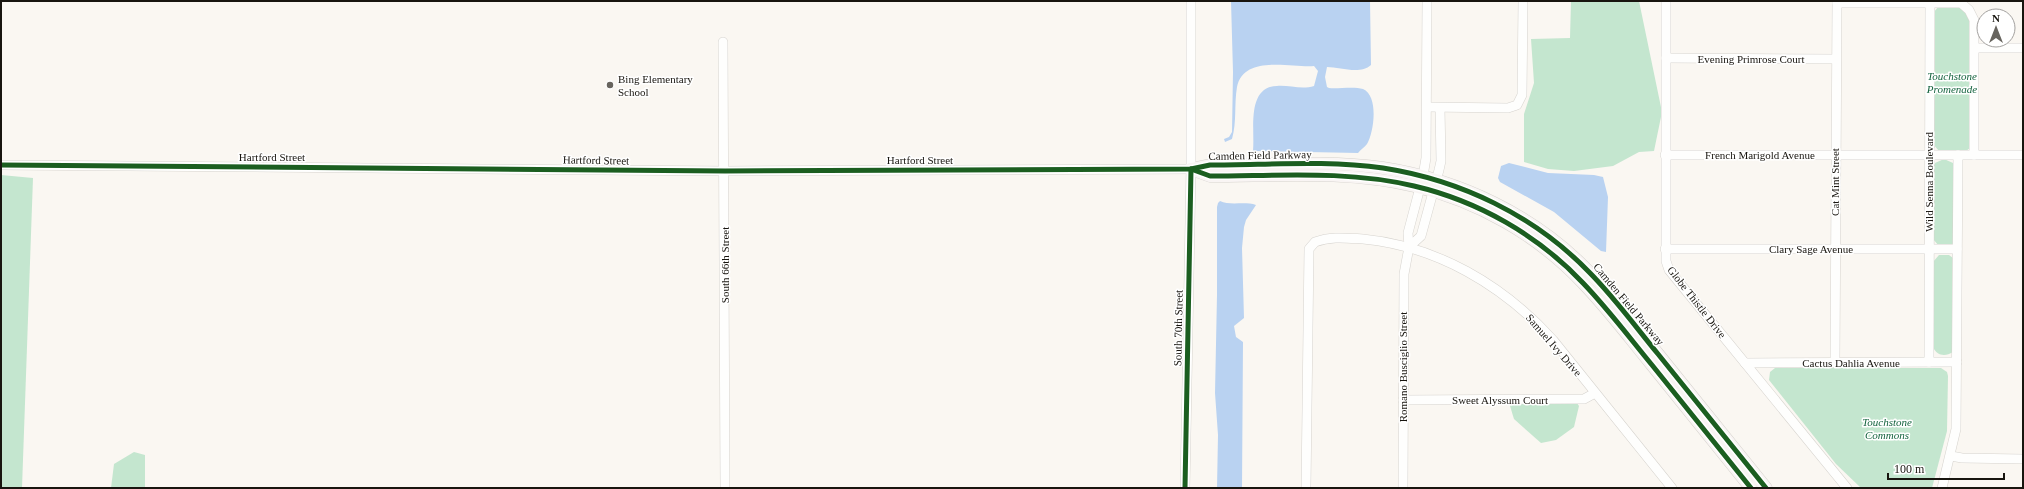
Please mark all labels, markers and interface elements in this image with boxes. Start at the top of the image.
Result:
north arrow [1976,8,2016,48]
text: N [1992,12,2000,24]
street label: Evening Primrose Court [1698,53,1804,65]
park label: Touchstone Promenade [1926,70,1977,95]
place label: Bing Elementary School [618,73,693,98]
marker: Bing Elementary School [605,80,615,90]
street label: Wild Senna Boulevard [1923,132,1935,232]
street label: Camden Field Parkway [1208,148,1312,162]
street label: Cat Mint Street [1829,148,1841,216]
street label: French Marigold Avenue [1705,149,1815,161]
street label: Hartford Street [239,151,305,163]
street label: Hartford Street [563,153,629,167]
street label: Hartford Street [887,154,953,166]
street label: South 66th Street [719,227,731,303]
street label: Clary Sage Avenue [1769,243,1853,255]
street label: Camden Field Parkway [1591,261,1667,348]
street label: Globe Thistle Drive [1665,264,1729,340]
street label: South 70th Street [1171,290,1185,366]
street label: Romano Busciglio Street [1397,312,1409,422]
street label: Samuel Ivy Drive [1524,312,1584,379]
street label: Cactus Dahlia Avenue [1802,357,1900,369]
street label: Sweet Alyssum Court [1452,394,1548,406]
park label: Touchstone Commons [1862,416,1912,441]
scale bar [1888,455,2004,481]
text: 100 m [1894,462,1925,476]

